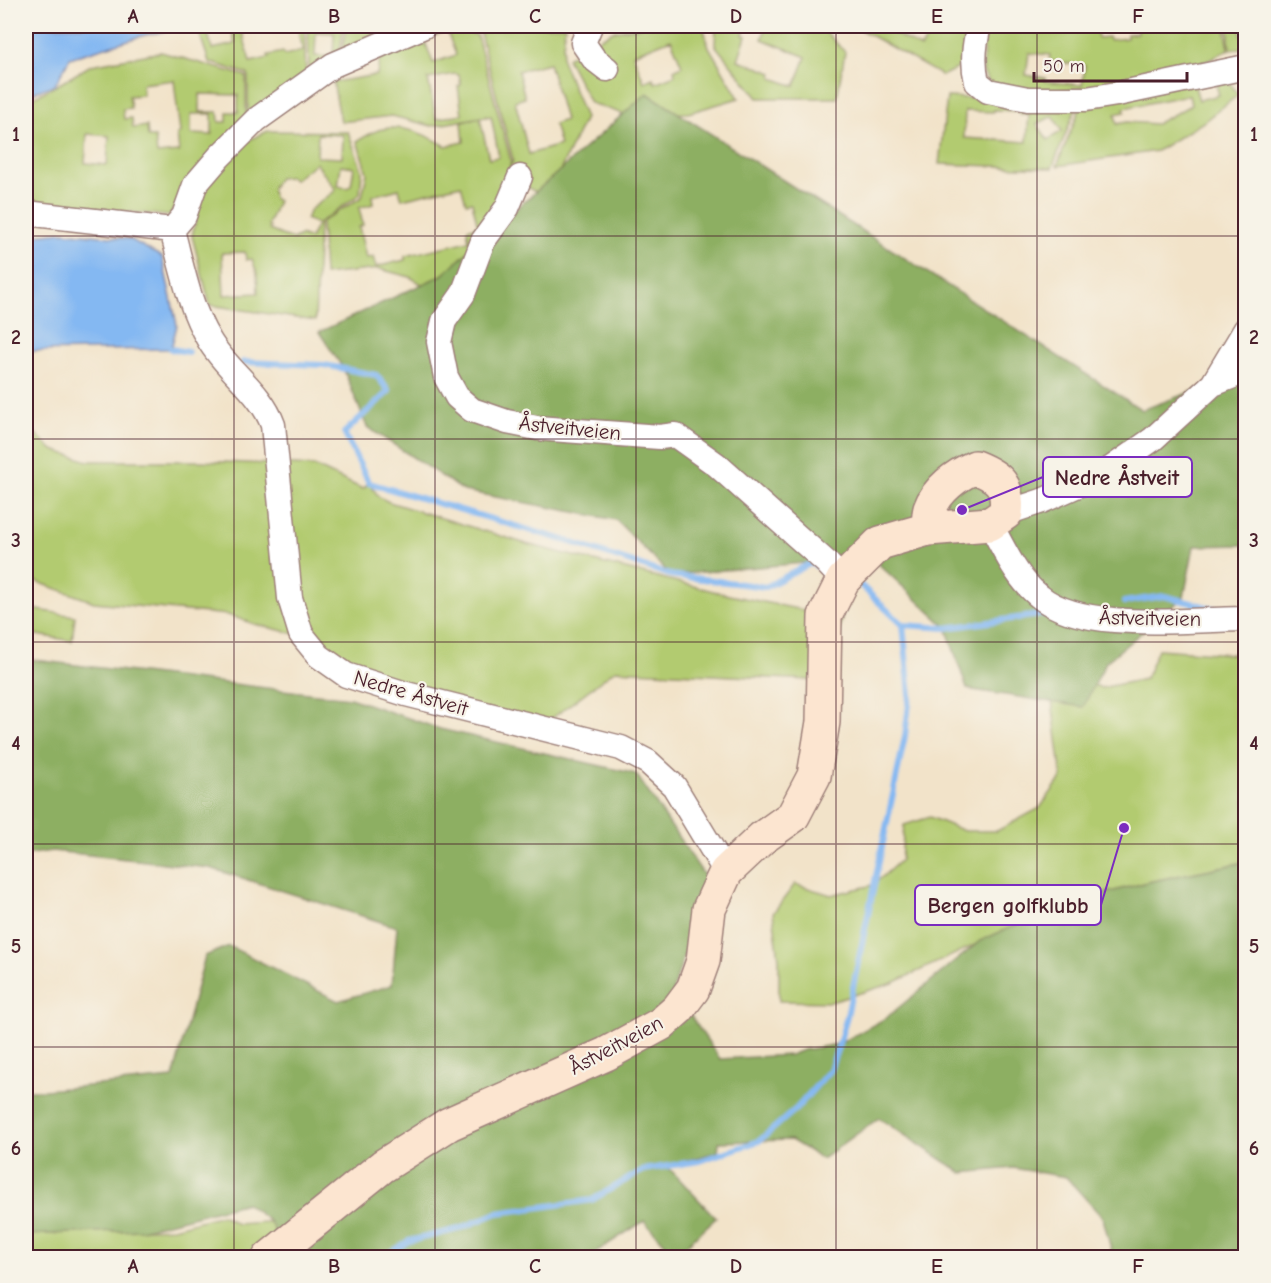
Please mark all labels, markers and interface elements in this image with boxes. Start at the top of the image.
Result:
text: A [127,5,139,28]
text: B [328,5,340,28]
text: C [529,5,541,28]
text: D [730,5,742,28]
text: E [931,5,943,28]
text: F [1132,5,1144,28]
scale bar [1034,45,1187,83]
text: 50 m [1043,56,1085,77]
text: 1 [12,123,20,146]
text: 1 [1250,123,1258,146]
text: 2 [11,326,21,349]
text: 2 [1249,326,1259,349]
street label: Åstveitveien [518,411,622,445]
callout: Nedre Åstveit [1043,457,1192,497]
text: Nedre Åstveit [1055,464,1180,491]
text: 3 [11,529,21,552]
text: 3 [1249,529,1259,552]
street label: Åstveitveien [1099,605,1201,631]
street label: Nedre Åstveit [351,665,472,721]
text: 4 [11,732,21,755]
text: 4 [1249,732,1259,755]
callout: Bergen golfklubb [915,885,1101,925]
text: Bergen golfklubb [927,893,1089,919]
text: 5 [11,935,21,958]
text: 5 [1249,935,1259,958]
street label: Åstveitveien [565,1010,667,1080]
text: 6 [11,1137,21,1160]
text: 6 [1249,1137,1259,1160]
text: A [127,1255,139,1278]
text: B [328,1255,340,1278]
text: C [529,1255,541,1278]
text: D [730,1255,742,1278]
text: E [931,1255,943,1278]
text: F [1132,1255,1144,1278]

